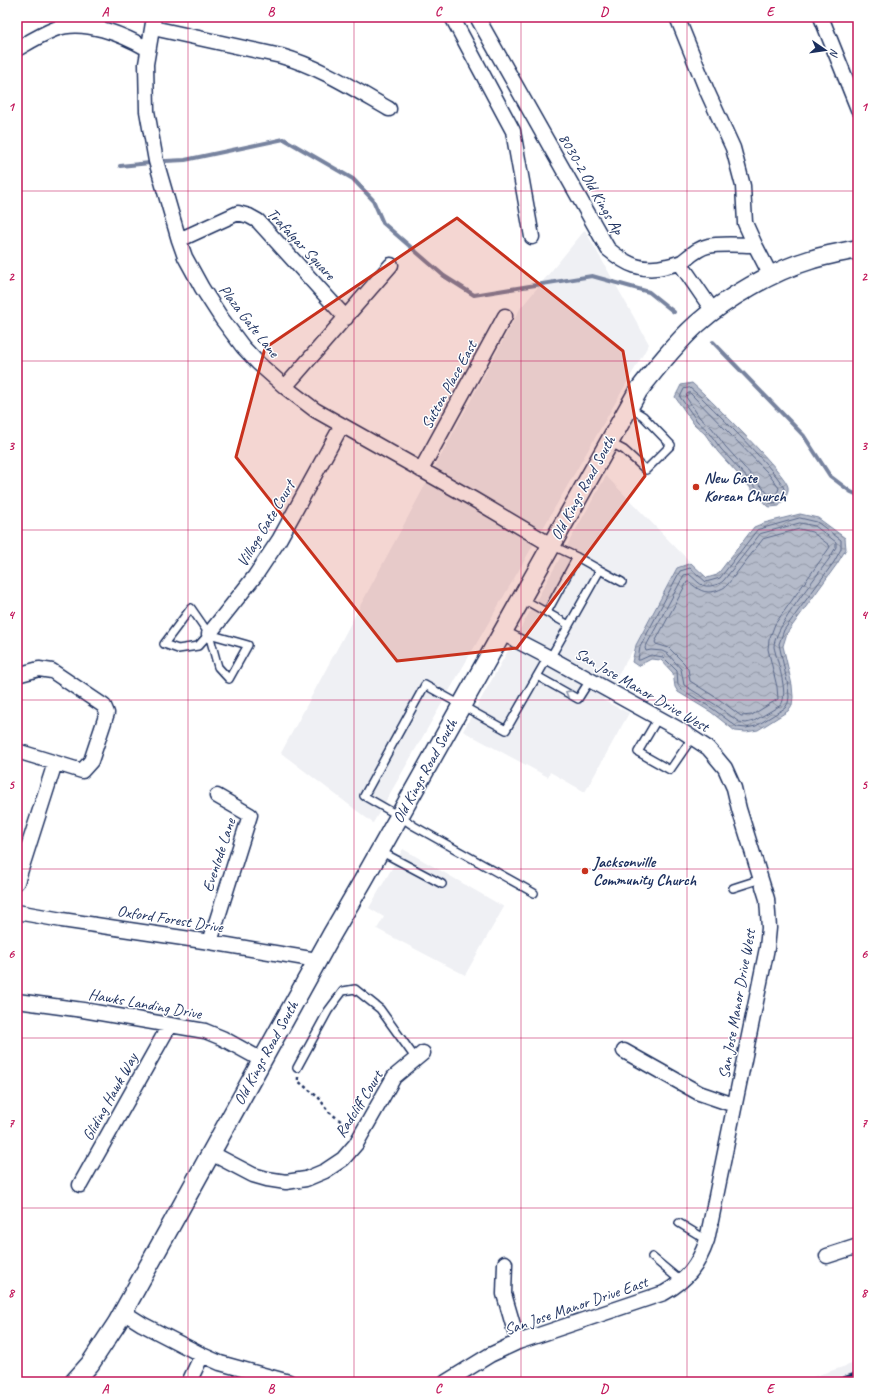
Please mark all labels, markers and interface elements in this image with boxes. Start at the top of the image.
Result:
text: A [102,4,110,20]
text: B [268,4,276,20]
text: C [435,4,443,20]
text: D [600,4,609,20]
text: E [767,4,776,20]
north arrow [805,30,845,70]
text: N [827,47,842,59]
text: 1 [8,99,16,115]
text: 1 [861,99,869,115]
street label: 8030-2 Old Kings Ap [554,130,629,239]
street label: Trafalgar Square [262,204,341,286]
text: 2 [8,269,15,285]
text: 2 [861,269,868,285]
street label: Plaza Gate Lane [214,281,285,363]
street label: Sutton Place East [417,336,482,433]
street label: Old Kings Road South [546,432,620,544]
text: 3 [8,438,15,454]
text: 3 [861,438,868,454]
place label: New Gate Korean Church [704,468,787,506]
street label: Village Gate Court [232,475,301,571]
marker: New Gate Korean Church [691,482,701,492]
text: 4 [8,607,16,623]
text: 4 [861,607,869,623]
street label: San Jose Manor Drive West [571,643,714,737]
one-way arrow [565,691,572,698]
street label: Old Kings Road South [388,715,462,827]
text: 5 [8,777,15,793]
text: 5 [861,777,868,793]
street label: Evenlode Lane [198,814,241,894]
place label: Jacksonville Community Church [592,852,697,890]
marker: Jacksonville Community Church [580,866,590,876]
street label: Oxford Forest Drive [116,901,226,938]
street label: San Jose Manor Drive West [714,926,760,1080]
text: 6 [8,946,15,962]
text: 6 [861,946,868,962]
street label: Hawks Landing Drive [87,984,205,1024]
street label: Old Kings Road South [229,997,303,1109]
street label: Gliding Hawk Way [78,1048,143,1144]
street label: Radcliff Court [331,1065,388,1141]
text: 7 [8,1115,15,1131]
text: 7 [861,1115,868,1131]
street label: San Jose Manor Drive East [502,1272,652,1340]
text: 8 [8,1285,16,1301]
text: 8 [861,1285,869,1301]
text: A [102,1381,110,1397]
text: B [268,1381,276,1397]
text: C [435,1381,443,1397]
text: D [600,1381,609,1397]
text: E [767,1381,776,1397]

